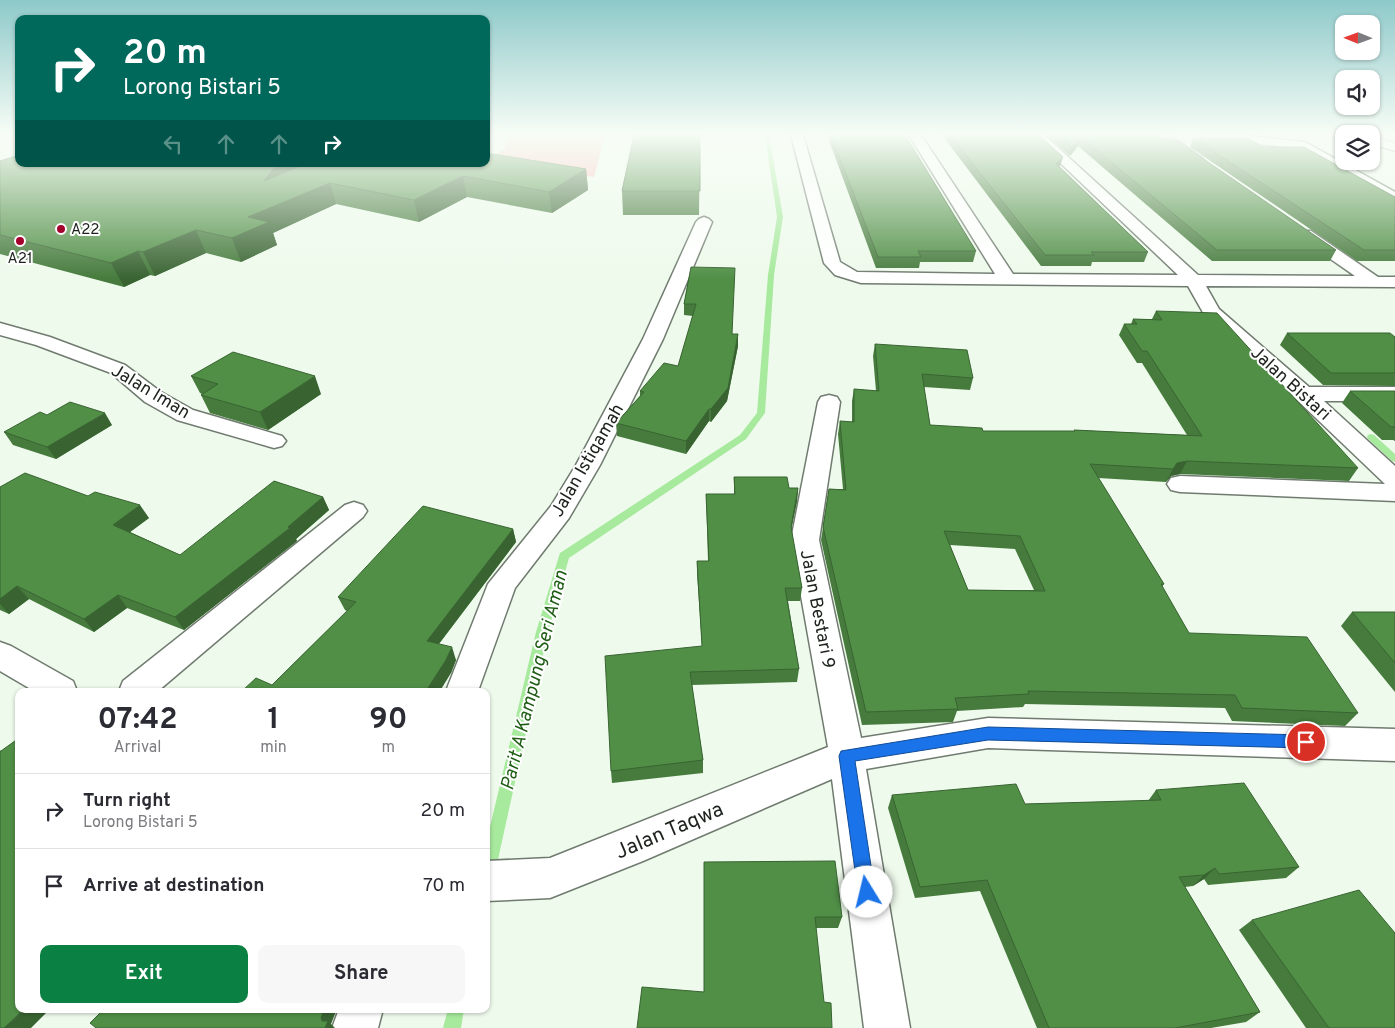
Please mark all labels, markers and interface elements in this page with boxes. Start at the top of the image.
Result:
north arrow [1335,15,1380,60]
map controls [1335,15,1380,170]
text: 20 m [123,32,207,76]
icon: right [40,35,105,100]
button: sound [1335,70,1380,115]
text: Lorong Bistari 5 [123,75,281,102]
button: layers [1335,125,1380,170]
icon: left [159,130,187,158]
icon: ahead [212,130,240,158]
icon: ahead [265,130,293,158]
icon: right [318,130,346,158]
place label: A22 [71,221,100,240]
marker: A22 [55,223,67,235]
marker: A21 [14,235,26,247]
place label: A21 [8,250,32,269]
street label: Jalan Bistari [1245,342,1335,426]
street label: Jalan Iman [106,360,194,425]
street label: Jalan Istiqamah [547,400,630,521]
street label: Jalan Bestari 9 [794,548,839,671]
water label: Parit A Kampung Seri Aman [496,567,574,793]
text: 07:42 [97,702,178,739]
text: 1 [267,702,279,739]
text: 90 [369,702,408,739]
pin [1285,721,1327,763]
icon: arrive [1292,728,1320,756]
text: Arrival [114,738,161,758]
text: min [260,738,287,758]
text: m [382,738,395,758]
text: Turn right [83,789,171,813]
street label: Jalan Taqwa [611,796,728,866]
icon: right [40,797,68,825]
text: 20 m [421,799,465,823]
text: Lorong Bistari 5 [83,813,198,833]
position arrow [840,865,892,917]
icon: arrive [40,872,68,900]
text: Arrive at destination [83,874,264,898]
text: 70 m [423,874,465,898]
button: Exit [40,945,248,1003]
button: Share [258,945,465,1003]

